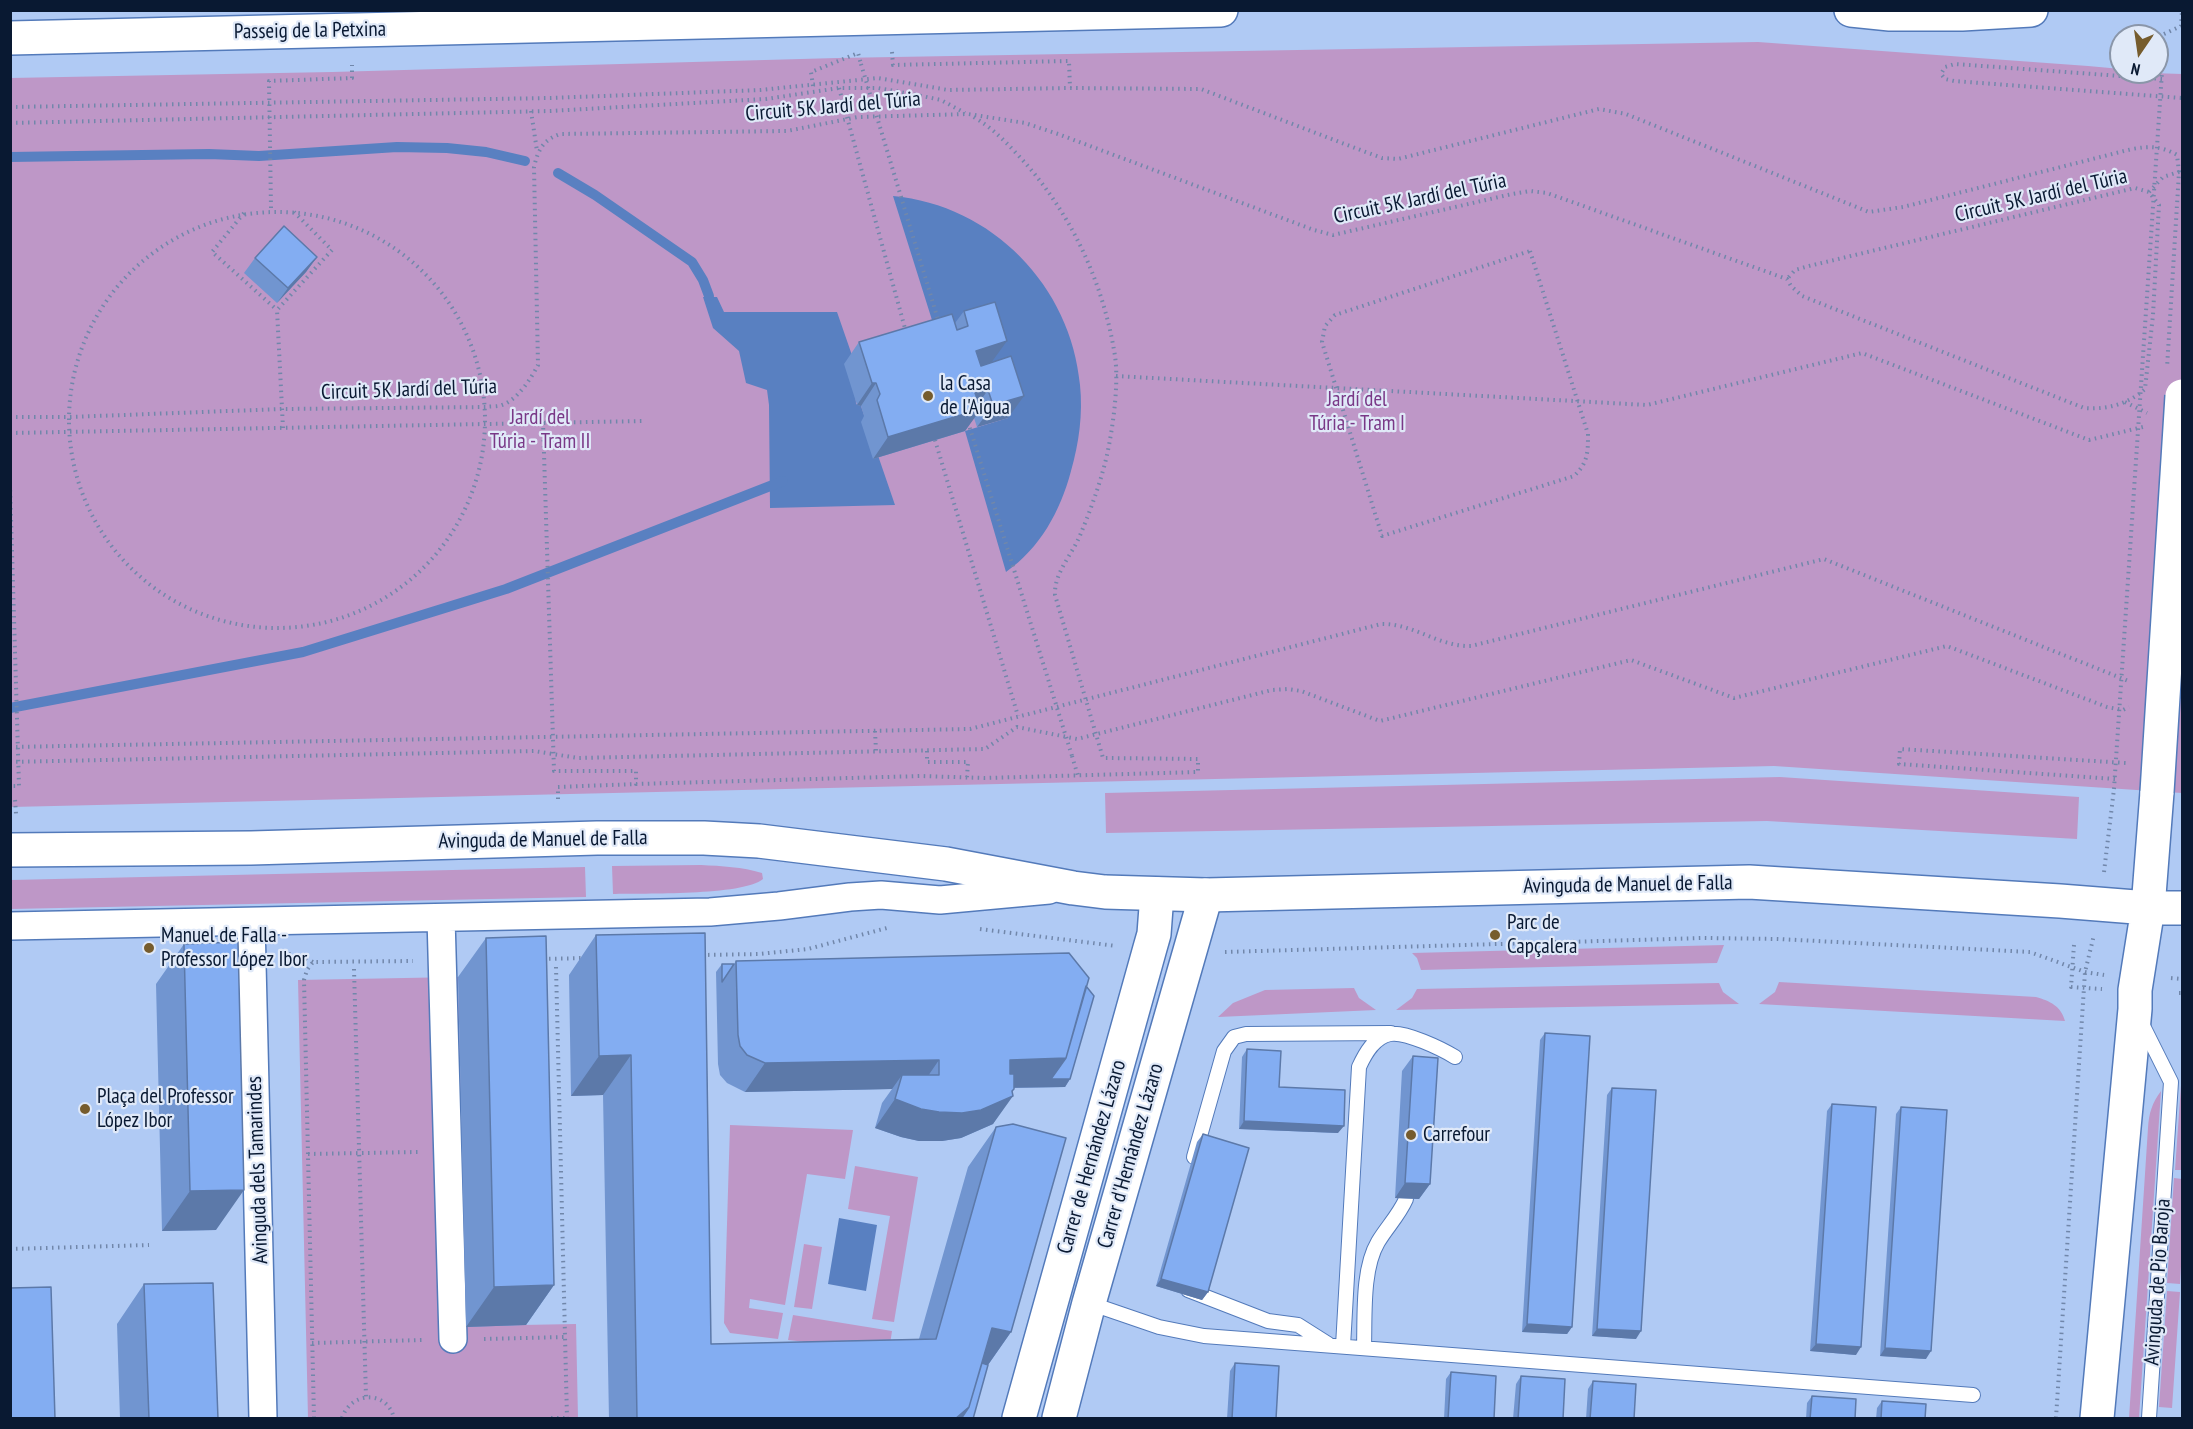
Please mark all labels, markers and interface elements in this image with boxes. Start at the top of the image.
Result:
street label: Passeig de la Petxina [234,17,386,45]
north arrow [2109,24,2169,84]
text: N [2129,59,2142,80]
street label: Circuit 5K Jardí del Túria [744,87,922,127]
street label: Circuit 5K Jardí del Túria [1952,164,2130,228]
street label: Circuit 5K Jardí del Túria [1331,168,1509,230]
place label: la Casa de l'Aigua [940,371,1010,421]
street label: Circuit 5K Jardí del Túria [321,374,497,406]
park label: Jardí del Túria - Tram I [1309,387,1405,437]
marker: la Casa de l'Aigua [921,389,935,403]
park label: Jardí del Túria - Tram II [490,405,590,455]
street label: Avinguda de Manuel de Falla [438,826,648,854]
street label: Avinguda de Manuel de Falla [1523,871,1733,899]
place label: Parc de Capçalera [1507,910,1577,960]
place label: Manuel de Falla - Professor López Ibor [161,923,307,973]
marker: Parc de Capçalera [1488,928,1502,942]
marker: Manuel de Falla - Professor López Ibor [142,941,156,955]
street label: Carrer de Hernández Lázaro [1052,1057,1132,1257]
street label: Carrer d'Hernández Lázaro [1093,1061,1169,1251]
street label: Avinguda dels Tamarindes [242,1076,274,1264]
place label: Plaça del Professor López Ibor [97,1084,234,1134]
marker: Plaça del Professor López Ibor [78,1102,92,1116]
place label: Carrefour [1423,1122,1490,1148]
marker: Carrefour [1404,1128,1418,1142]
street label: Avinguda de Pio Baroja [2140,1198,2176,1366]

